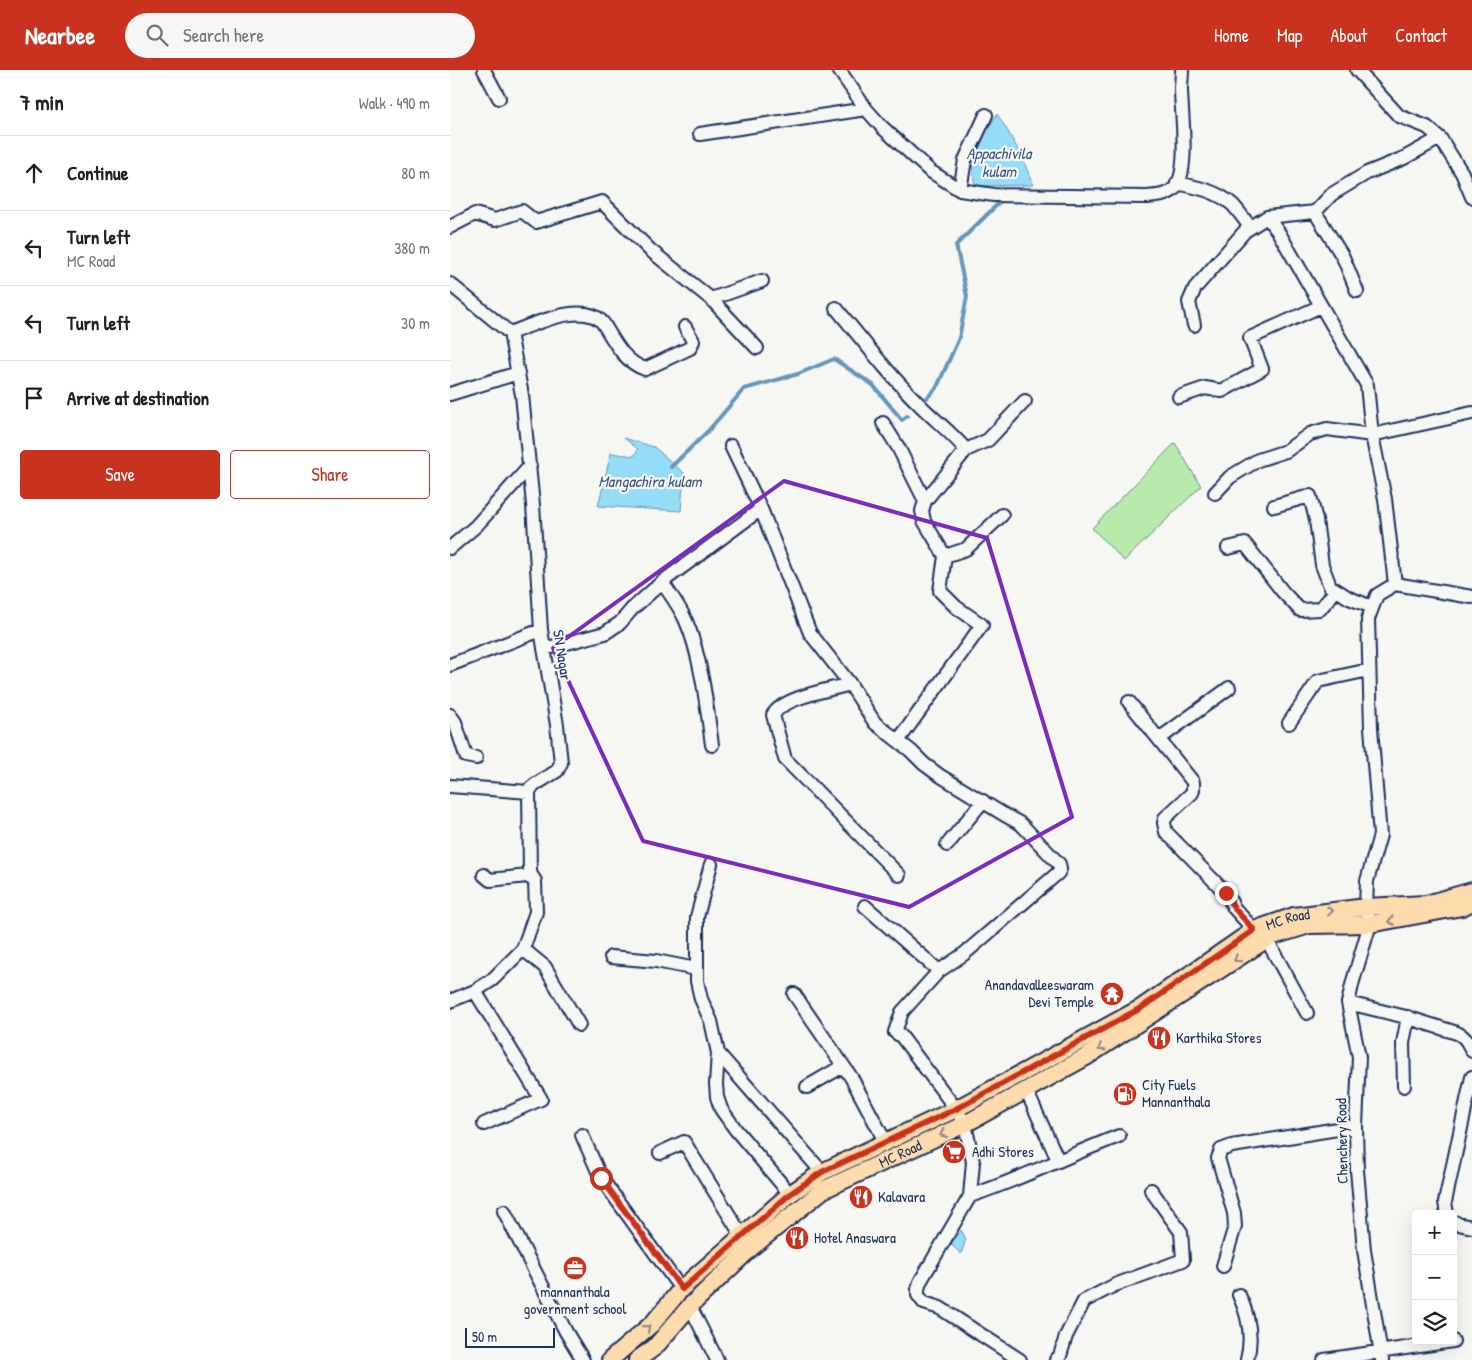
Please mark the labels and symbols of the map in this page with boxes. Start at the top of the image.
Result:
water label: Appachivila kulam [967,142,1033,182]
water label: Mangachira kulam [598,470,703,492]
street label: SN Nagar [548,628,577,682]
route end [1215,882,1238,905]
street label: MC Road [1263,903,1311,935]
one-way arrow [1326,906,1334,917]
one-way arrow [1386,915,1395,925]
one-way arrow [1233,953,1243,962]
place label: Anandavalleeswaram Devi Temple [985,974,1094,1012]
temple icon: Anandavalleeswaram Devi Temple [1099,981,1125,1007]
restaurant icon: Karthika Stores [1146,1025,1172,1051]
place label: Karthika Stores [1176,1027,1262,1048]
one-way arrow [1097,1042,1107,1051]
place label: City Fuels Mannanthala [1142,1074,1210,1112]
fuel station icon: City Fuels Mannanthala [1112,1081,1138,1107]
street label: Chenchery Road [1330,1098,1353,1184]
one-way arrow [939,1128,948,1139]
street label: MC Road [875,1134,925,1173]
supermarket icon: Adhi Stores [941,1139,967,1165]
place label: Adhi Stores [972,1141,1034,1162]
route start [590,1167,613,1190]
restaurant icon: Kalavara [848,1184,874,1210]
place label: Kalavara [878,1186,925,1207]
restaurant icon: Hotel Anaswara [784,1225,810,1251]
place label: Hotel Anaswara [814,1227,896,1248]
office icon: mannanthala government school [562,1255,588,1281]
place label: mannanthala government school [524,1281,626,1319]
scale bar [465,1325,555,1348]
one-way arrow [642,1325,651,1334]

